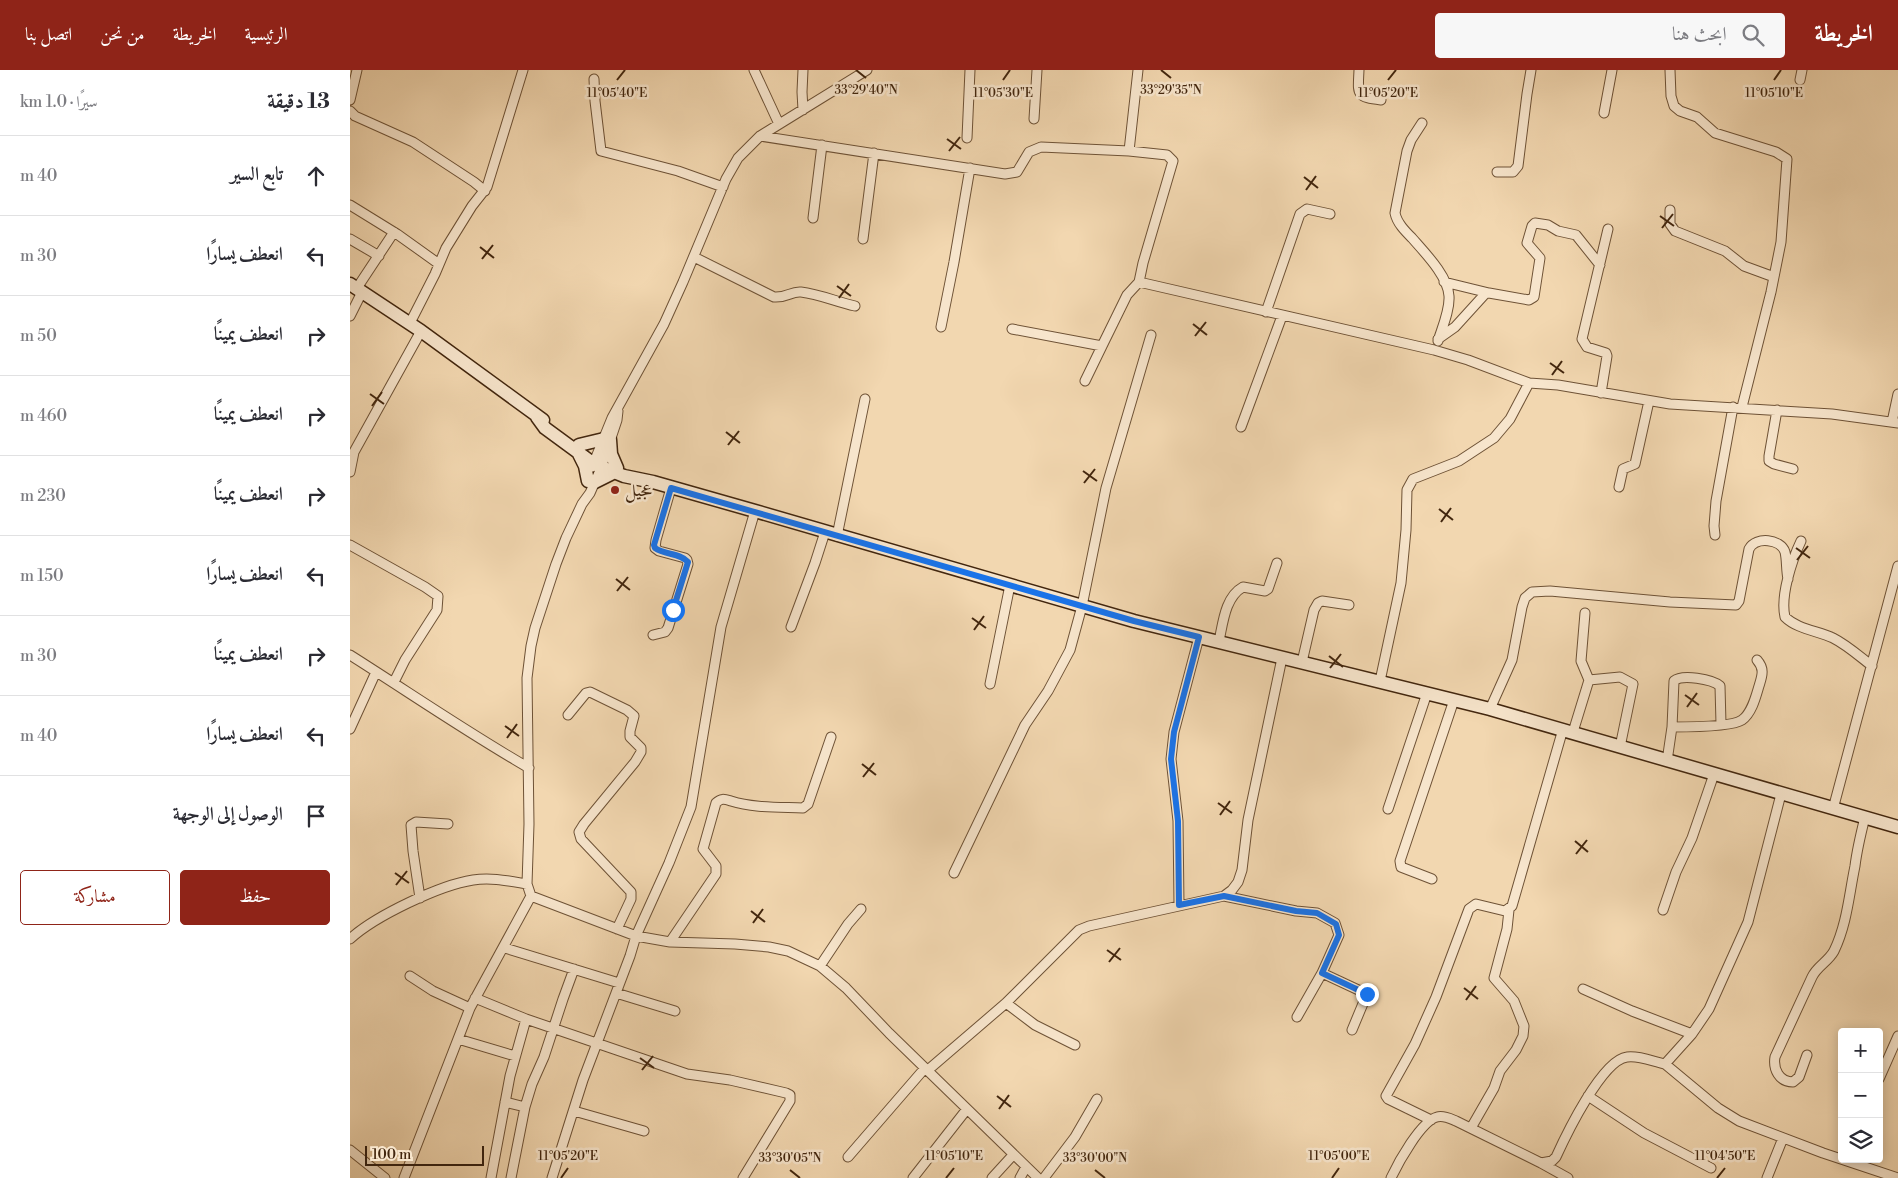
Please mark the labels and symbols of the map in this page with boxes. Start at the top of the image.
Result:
text: 33°29'40"N [834,83,898,98]
text: 33°29'35"N [1140,83,1202,98]
text: 11°05'40"E [587,86,647,101]
text: 11°05'30"E [973,86,1033,101]
text: 11°05'20"E [1358,86,1418,101]
text: 11°05'10"E [1745,86,1803,101]
place label: عجيل [625,479,652,503]
marker: عجيل [609,484,621,496]
route start [662,599,685,622]
route end [1356,983,1379,1006]
scale bar [365,1143,484,1166]
text: 11°05'20"E [538,1149,598,1164]
text: 11°05'10"E [925,1149,983,1164]
text: 11°05'00"E [1308,1149,1370,1164]
text: 11°04'50"E [1695,1149,1755,1164]
text: 33°30'05"N [758,1151,822,1166]
text: 33°30'00"N [1063,1151,1127,1166]

